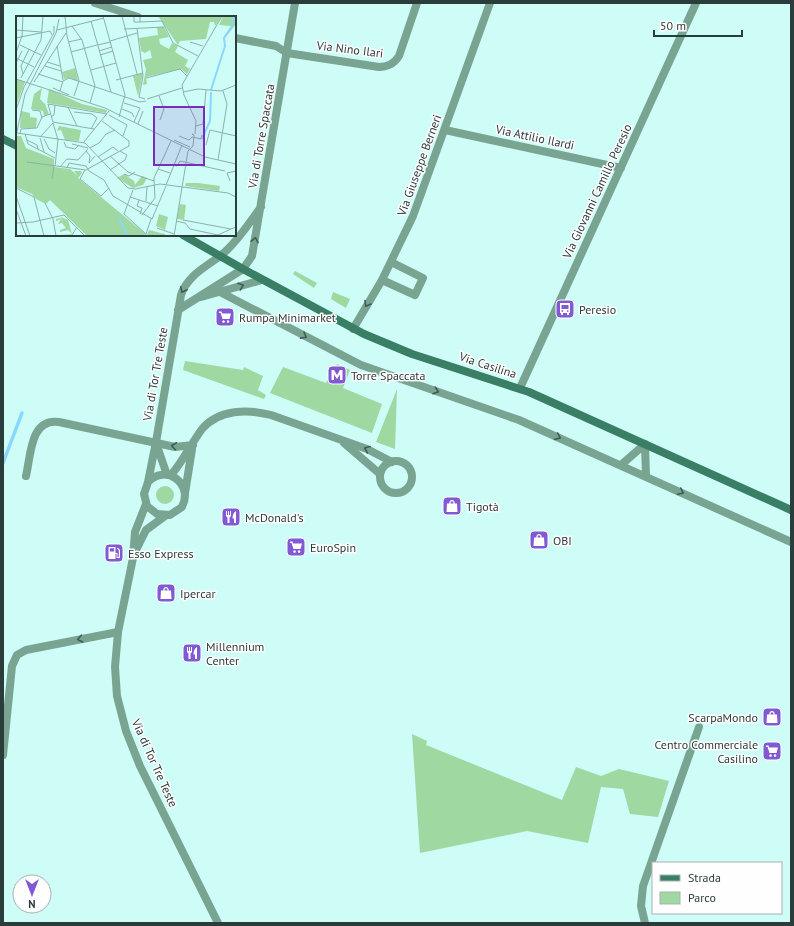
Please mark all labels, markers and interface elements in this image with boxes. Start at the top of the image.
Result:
scale bar [654,12,742,38]
inset map [16,16,236,236]
text: 50 m [660,18,686,33]
street label: Via Nino Ilari [315,37,384,61]
street label: Via di Torre Spaccata [244,82,278,191]
street label: Via Giuseppe Berneri [393,112,444,219]
street label: Via Attilio Ilardi [493,121,576,153]
street label: Via Giovanni Camillo Peresio [559,121,635,262]
one-way arrow [251,237,259,243]
one-way arrow [237,282,244,291]
one-way arrow [180,286,188,293]
bus stop icon: Peresio [554,298,576,320]
one-way arrow [365,300,372,307]
place label: Peresio [579,302,616,317]
supermarket icon: Rumpa Minimarket [214,306,236,328]
place label: Rumpa Minimarket [239,310,336,325]
street label: Via di Tor Tre Teste [139,326,171,423]
one-way arrow [300,332,307,339]
street label: Via Casilina [457,348,519,381]
metro station icon: Torre Spaccata [326,364,348,386]
place label: Torre Spaccata [351,368,425,383]
one-way arrow [433,387,440,395]
one-way arrow [553,432,561,440]
one-way arrow [171,442,177,451]
one-way arrow [363,446,371,454]
one-way arrow [677,487,685,495]
shop icon: Tigotà [441,495,463,517]
place label: Tigotà [466,499,499,514]
restaurant icon: McDonald's [220,506,242,528]
place label: McDonald's [245,510,304,525]
shop icon: OBI [528,529,550,551]
place label: OBI [553,533,572,548]
supermarket icon: EuroSpin [285,536,307,558]
place label: EuroSpin [310,540,356,555]
fuel station icon: Esso Express [103,542,125,564]
place label: Esso Express [128,546,194,561]
shop icon: Ipercar [155,582,177,604]
place label: Ipercar [180,586,216,601]
one-way arrow [77,635,83,643]
place label: Millennium Center [206,639,264,668]
restaurant icon: Millennium Center [181,642,203,664]
shop icon: ScarpaMondo [761,706,783,728]
place label: ScarpaMondo [688,710,758,725]
street label: Via di Tor Tre Teste [128,716,181,809]
place label: Centro Commerciale Casilino [654,737,758,766]
supermarket icon: Centro Commerciale Casilino [761,740,783,762]
legend [652,862,782,914]
text: Strada [688,870,721,885]
north arrow [12,874,52,914]
text: Parco [688,890,716,905]
text: N [28,897,36,911]

